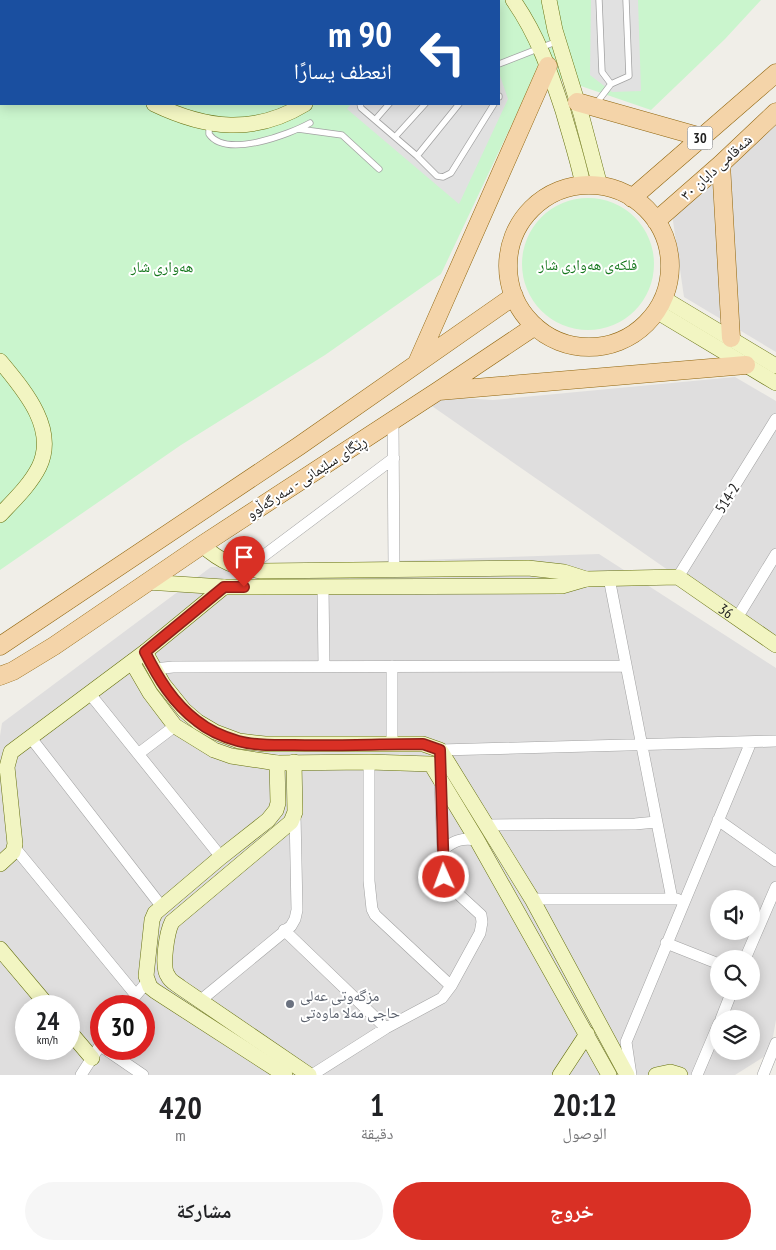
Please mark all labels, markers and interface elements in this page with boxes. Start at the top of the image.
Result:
text: 90 m [328,11,392,57]
icon: left [410,20,475,85]
text: انعطف يسارًا [294,57,392,85]
road number: 30 [688,126,712,150]
street label: شەقامی دابان ٣٠ [676,130,757,205]
park label: فلکەی هەواری شار [538,255,637,275]
park label: هەواری شار [130,257,193,277]
street label: ڕێگای سلێمانی - سەرگەڵوو [242,431,372,526]
street label: 514-2 [711,480,743,516]
pin [223,536,265,587]
icon: arrive [230,543,258,571]
street label: 36 [715,599,737,622]
position arrow [417,850,469,902]
map controls [710,890,760,1060]
button: sound [710,890,760,940]
button: search [710,950,760,1000]
place label: مزگەوتی عەلی حاجی مەلا ماوەتی [300,986,401,1023]
speed limit sign: 30 [90,995,155,1060]
marker: مزگەوتی عەلی حاجی مەلا ماوەتی [284,998,296,1010]
text: 24 [36,1005,59,1037]
button: layers [710,1010,760,1060]
text: km/h [37,1032,58,1047]
text: 1 [370,1085,384,1124]
text: 20:12 [552,1085,617,1124]
text: 420 [159,1088,202,1127]
text: دقيقة [361,1123,393,1143]
text: الوصول [563,1123,607,1143]
text: m [175,1125,186,1145]
button: مشاركة [25,1182,383,1240]
button: خروج [393,1182,751,1240]

